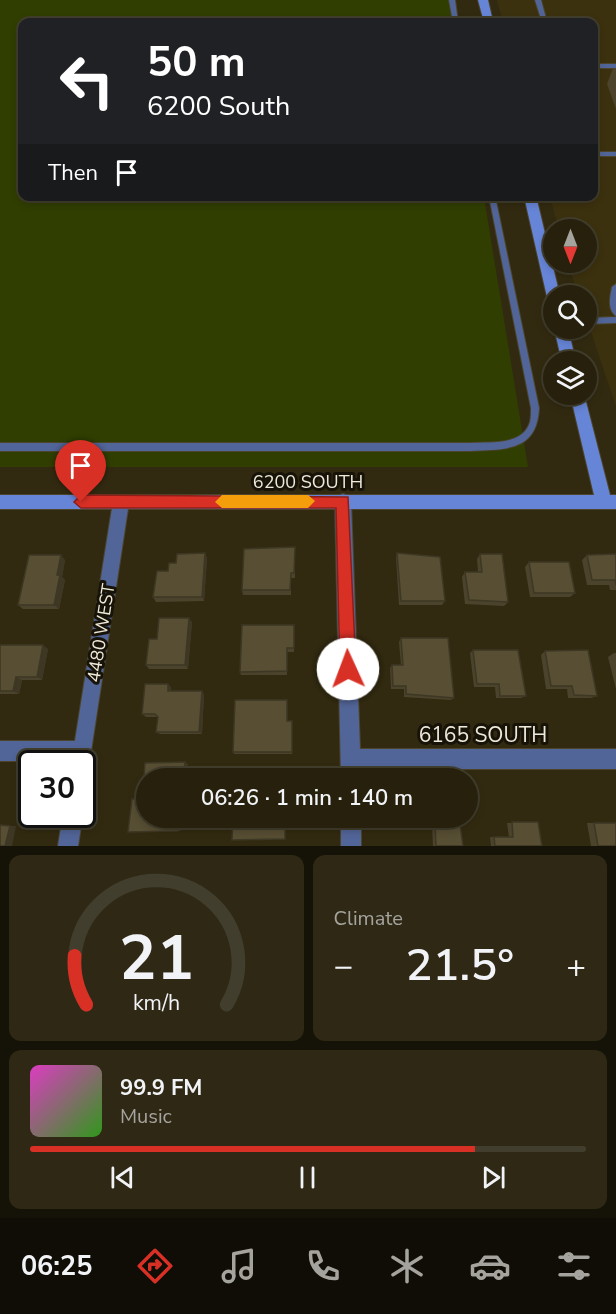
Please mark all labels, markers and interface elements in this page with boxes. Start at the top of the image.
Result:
text: 50 m [147,34,246,91]
icon: left [48,42,126,120]
text: 6200 South [147,88,290,125]
icon: arrive [110,156,143,189]
text: Then [48,158,98,188]
north arrow [543,219,597,273]
map controls [543,219,597,405]
button: search [543,285,597,339]
button: layers [543,351,597,405]
pin [55,440,106,502]
icon: arrive [64,449,97,482]
street label: 6200 SOUTH [253,470,363,494]
street label: 4480 WEST [81,582,121,684]
position arrow [316,637,380,701]
street label: 6165 SOUTH [419,721,547,749]
speed limit sign: 30 [18,750,96,828]
text: 06:26 · 1 min · 140 m [201,783,413,813]
text: Climate [334,905,403,932]
text: 21 [119,916,194,1001]
text: 21.5° [405,935,514,996]
text: − [334,944,353,989]
text: + [566,944,586,989]
text: km/h [133,988,180,1018]
text: 99.9 FM [120,1073,202,1103]
text: Music [120,1103,172,1130]
icon: previous [106,1161,139,1194]
icon: pause [291,1161,324,1194]
icon: next [477,1161,510,1194]
icon: directions [134,1245,176,1287]
icon: music [218,1245,260,1287]
icon: phone [302,1245,344,1287]
icon: climate [386,1245,428,1287]
icon: car [469,1245,511,1287]
icon: filters [553,1245,595,1287]
text: 06:25 [21,1248,92,1285]

